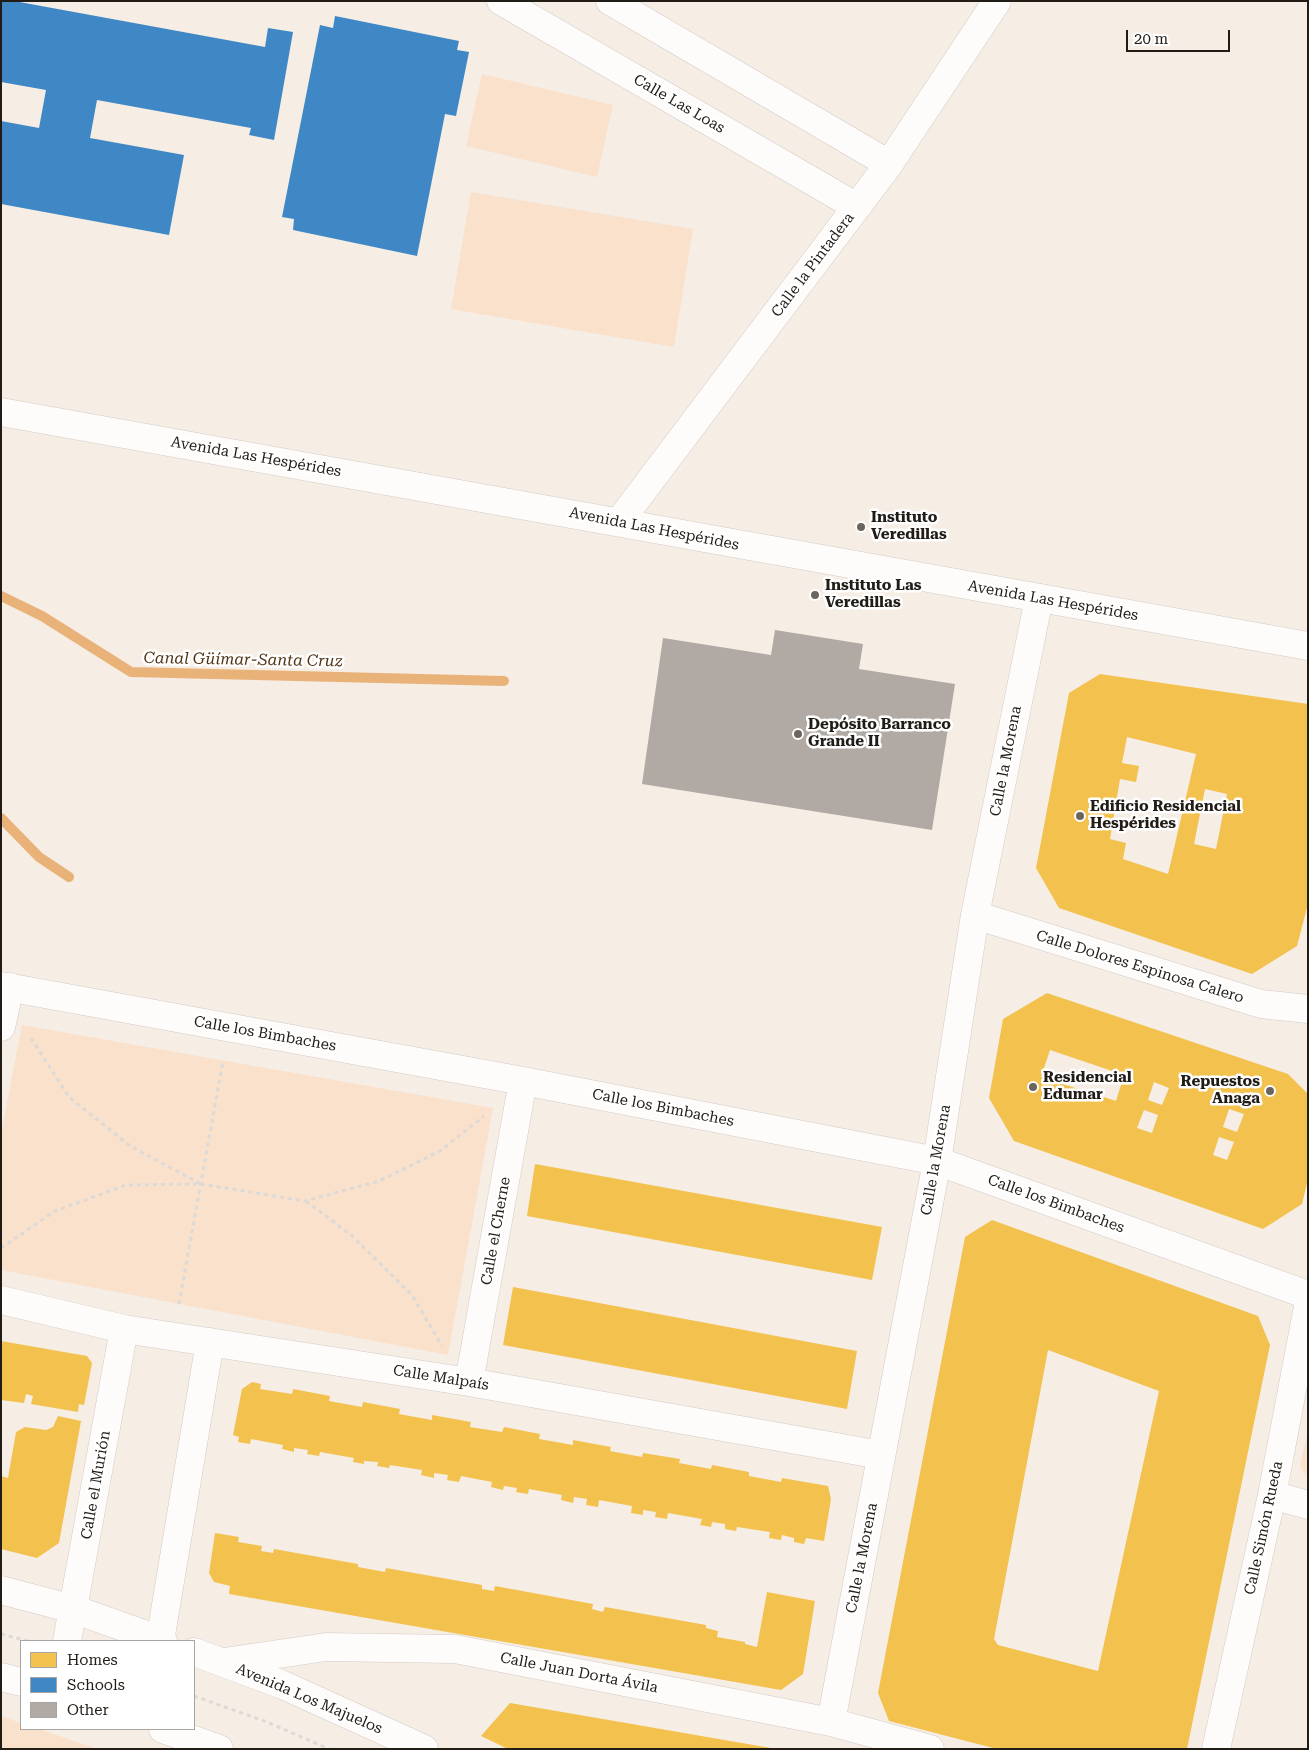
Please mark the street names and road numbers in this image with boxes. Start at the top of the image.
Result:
street label: Calle Las Loas [630,71,728,137]
street label: Calle la Pintadera [768,209,858,321]
street label: Avenida Las Hespérides [169,433,343,481]
street label: Avenida Las Hespérides [567,504,741,554]
street label: Avenida Las Hespérides [966,577,1140,625]
street label: Calle la Morena [986,704,1026,818]
street label: Calle Dolores Espinosa Calero [1034,927,1246,1007]
street label: Calle los Bimbaches [192,1013,338,1055]
street label: Calle los Bimbaches [591,1085,735,1131]
street label: Calle la Morena [917,1103,955,1217]
street label: Calle los Bimbaches [985,1171,1127,1237]
street label: Calle el Cherne [478,1176,514,1286]
street label: Calle Malpaís [392,1362,490,1394]
street label: Calle el Murión [78,1429,114,1541]
street label: Calle Simón Rueda [1241,1460,1287,1596]
street label: Calle la Morena [842,1501,882,1615]
street label: Calle Juan Dorta Ávila [499,1649,659,1697]
street label: Avenida Los Majuelos [233,1660,385,1738]

